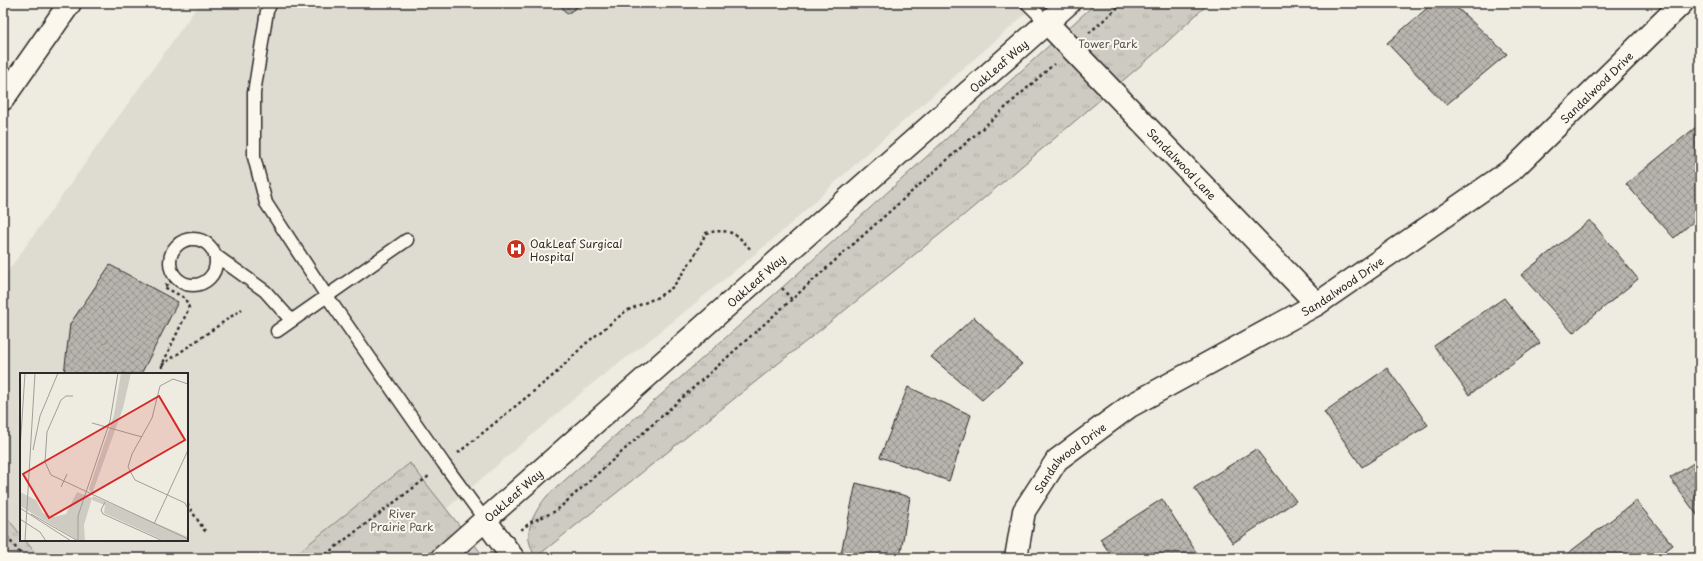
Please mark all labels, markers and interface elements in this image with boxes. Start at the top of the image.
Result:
street label: OakLeaf Way [965,35,1031,96]
park label: Tower Park [1078,35,1138,52]
street label: Sandalwood Drive [1556,47,1637,127]
street label: Sandalwood Lane [1143,124,1221,203]
place label: OakLeaf Surgical Hospital [530,235,623,265]
hospital icon: OakLeaf Surgical Hospital [505,238,527,260]
street label: OakLeaf Way [723,250,789,311]
street label: Sandalwood Drive [1298,252,1387,320]
inset map [20,373,188,541]
street label: Sandalwood Drive [1029,418,1110,496]
street label: OakLeaf Way [480,464,546,526]
park label: River Prairie Park [370,505,434,535]

